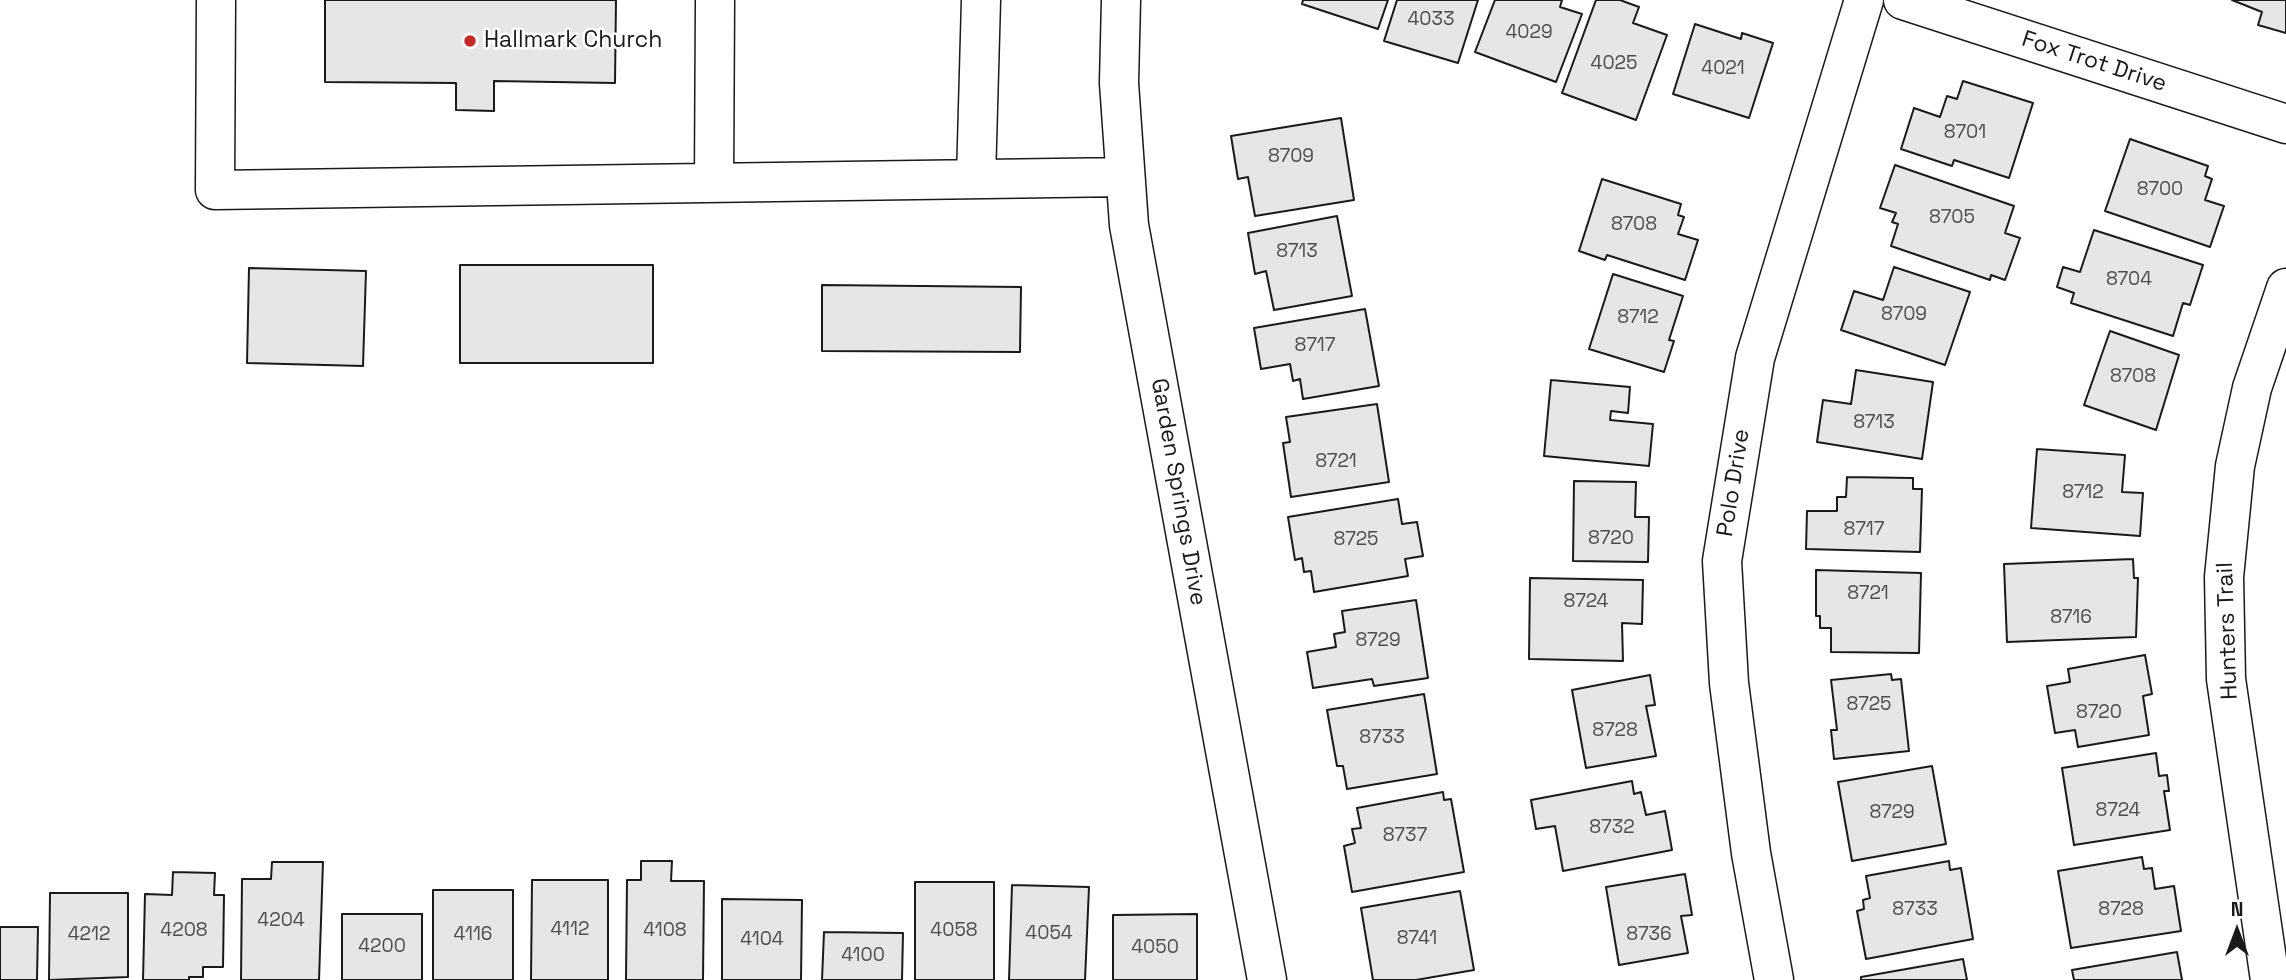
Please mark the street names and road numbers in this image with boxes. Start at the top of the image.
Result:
street label: Fox Trot Drive [2018,26,2170,98]
street label: Garden Springs Drive [1144,376,1212,608]
street label: Polo Drive [1712,427,1756,539]
street label: Hunters Trail [2212,562,2244,700]

